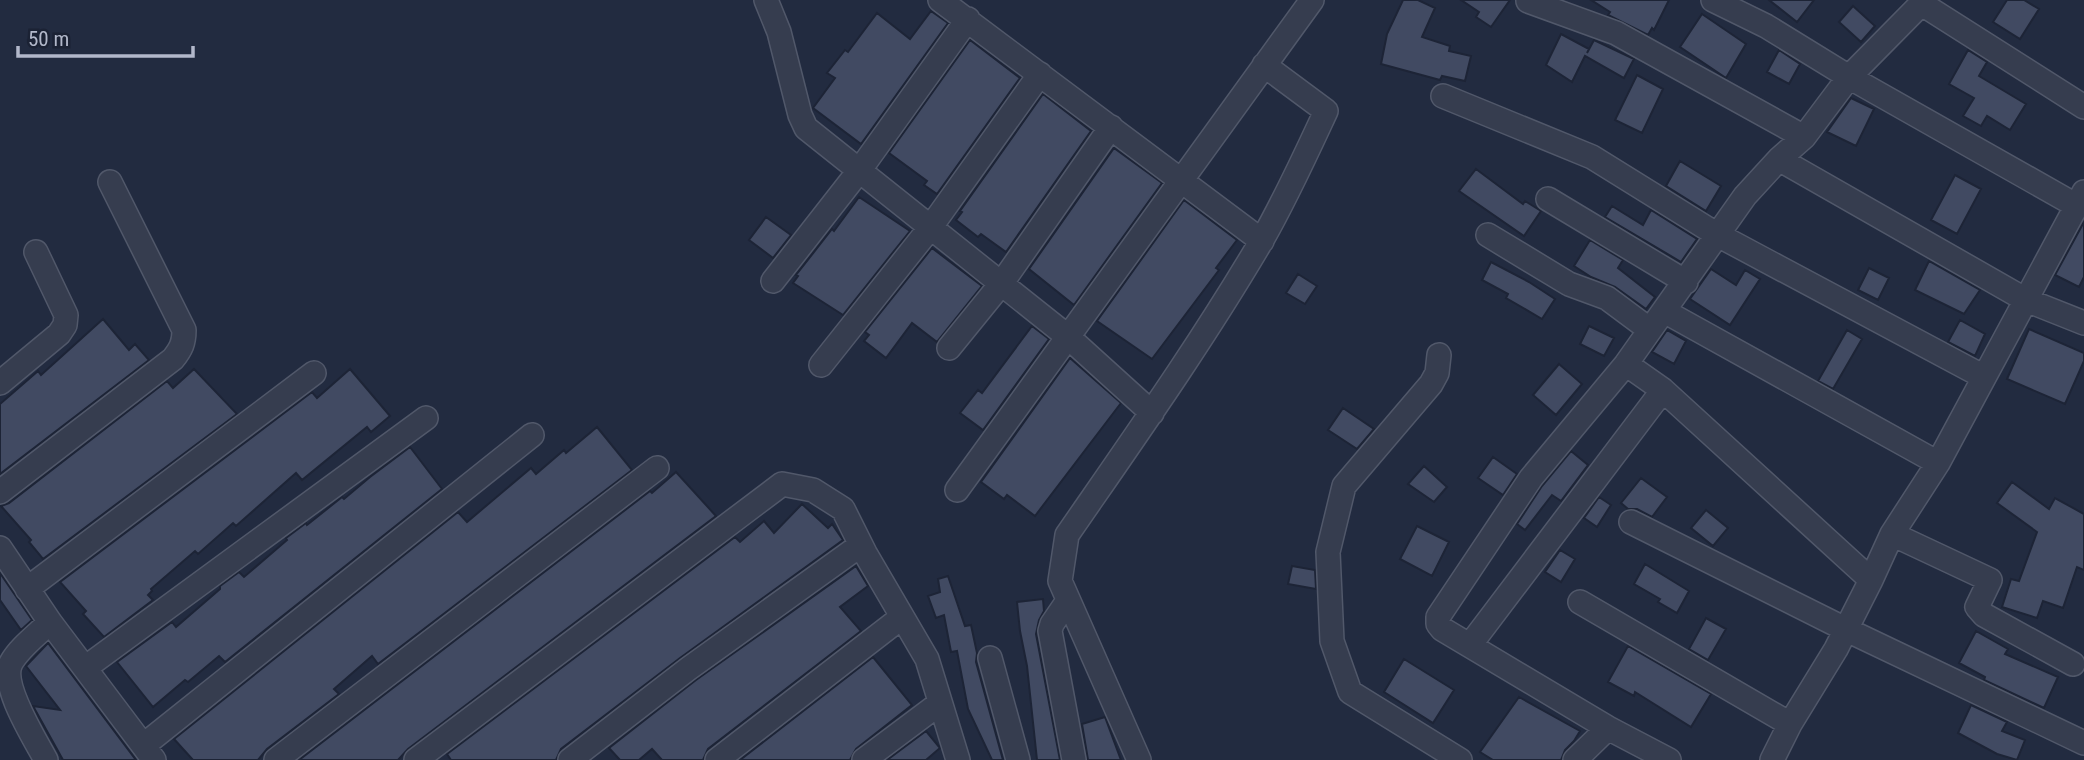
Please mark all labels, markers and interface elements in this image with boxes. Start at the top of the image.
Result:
scale bar [18,14,192,58]
text: 50 m [28,27,69,51]

